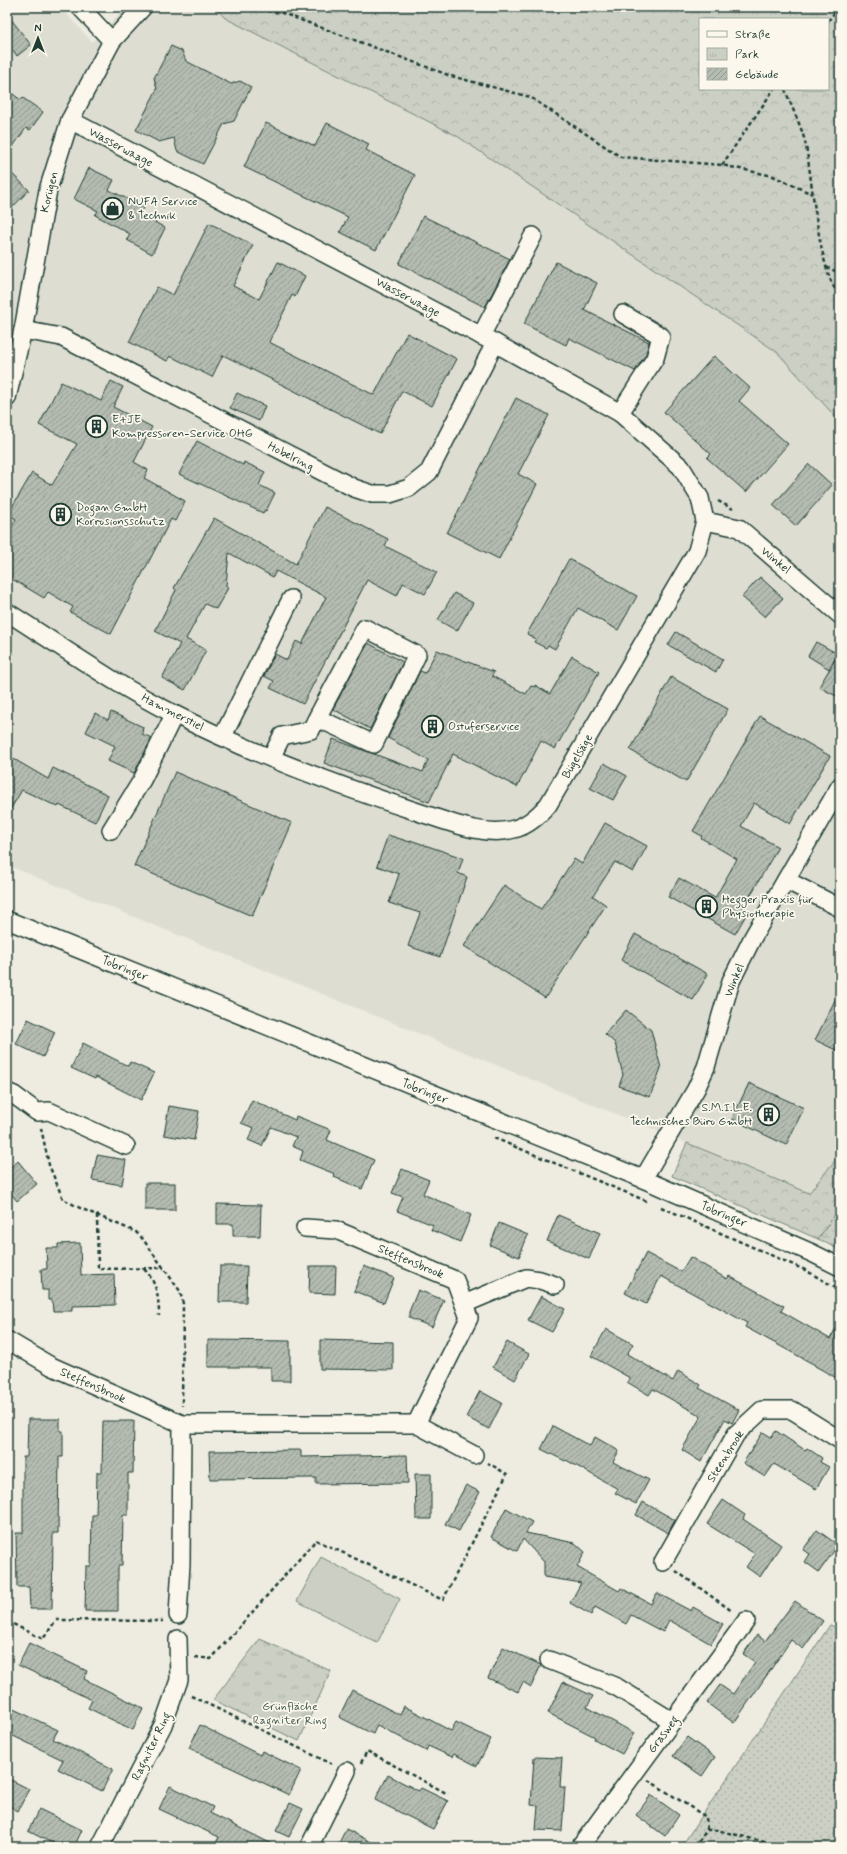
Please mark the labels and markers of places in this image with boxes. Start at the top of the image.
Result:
place label: NUFA Service & Technik [128,194,198,224]
shop icon: NUFA Service & Technik [100,195,126,221]
place label: E+JE Kompressoren-Service OHG [112,412,253,442]
building icon: E+JE Kompressoren-Service OHG [83,413,109,439]
place label: Dogan GmbH Korrosionsschutz [76,500,165,530]
building icon: Dogan GmbH Korrosionsschutz [47,501,73,527]
building icon: Ostuferservice [419,713,445,739]
place label: Ostuferservice [448,719,520,735]
place label: Hegger Praxis für Physiotherapie [722,892,813,922]
building icon: Hegger Praxis für Physiotherapie [694,893,720,919]
place label: S.M.I.L.E. Technisches Büro GmbH [630,1100,752,1130]
building icon: S.M.I.L.E. Technisches Büro GmbH [755,1101,781,1127]

